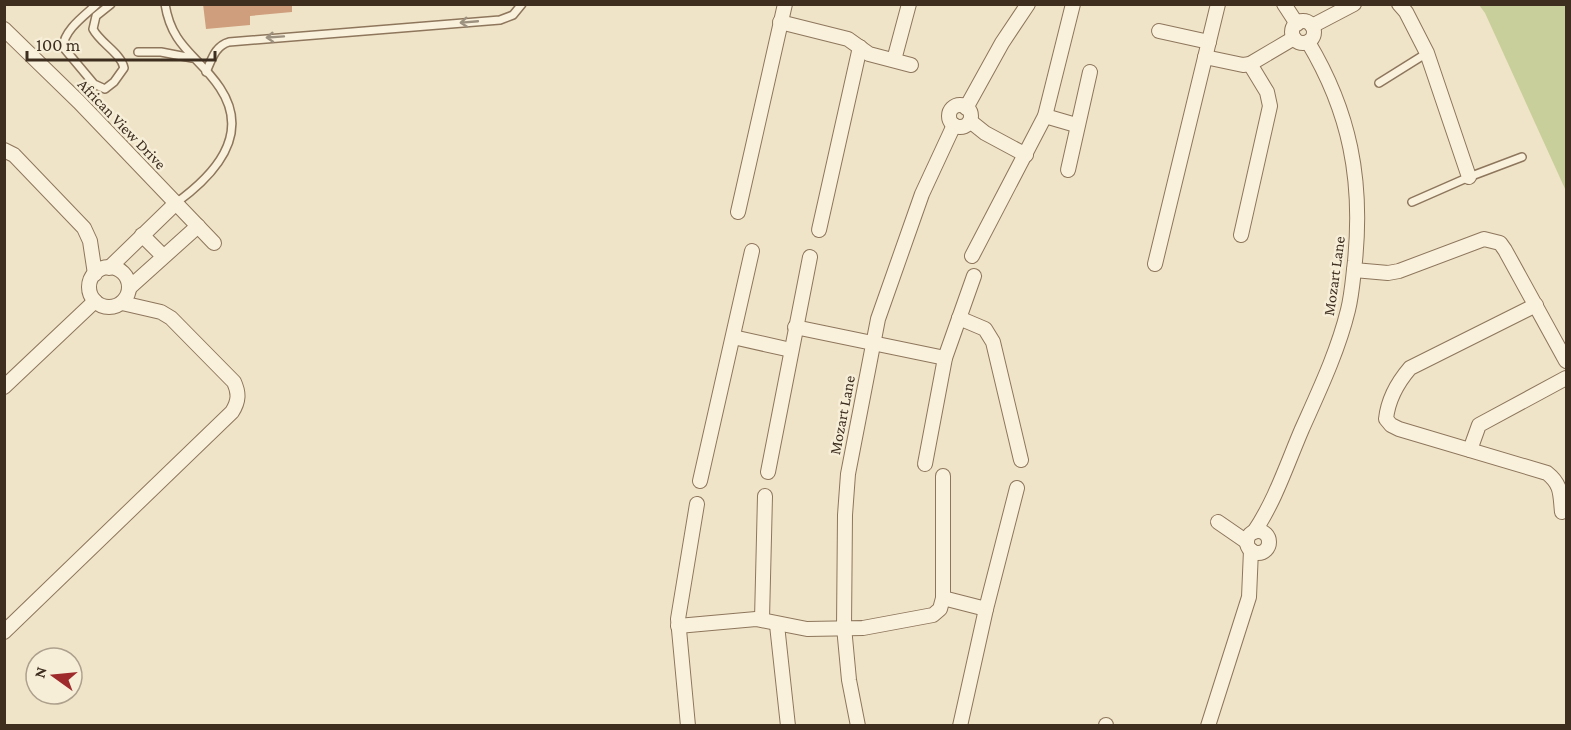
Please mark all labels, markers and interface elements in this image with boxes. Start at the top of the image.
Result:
one-way arrow [460,17,480,28]
scale bar [27,24,214,62]
one-way arrow [266,32,285,43]
text: 100 m [36,35,81,55]
street label: African View Drive [75,75,169,173]
street label: Mozart Lane [1320,235,1348,317]
street label: Mozart Lane [826,374,858,456]
north arrow [24,646,84,706]
text: N [30,665,50,680]

